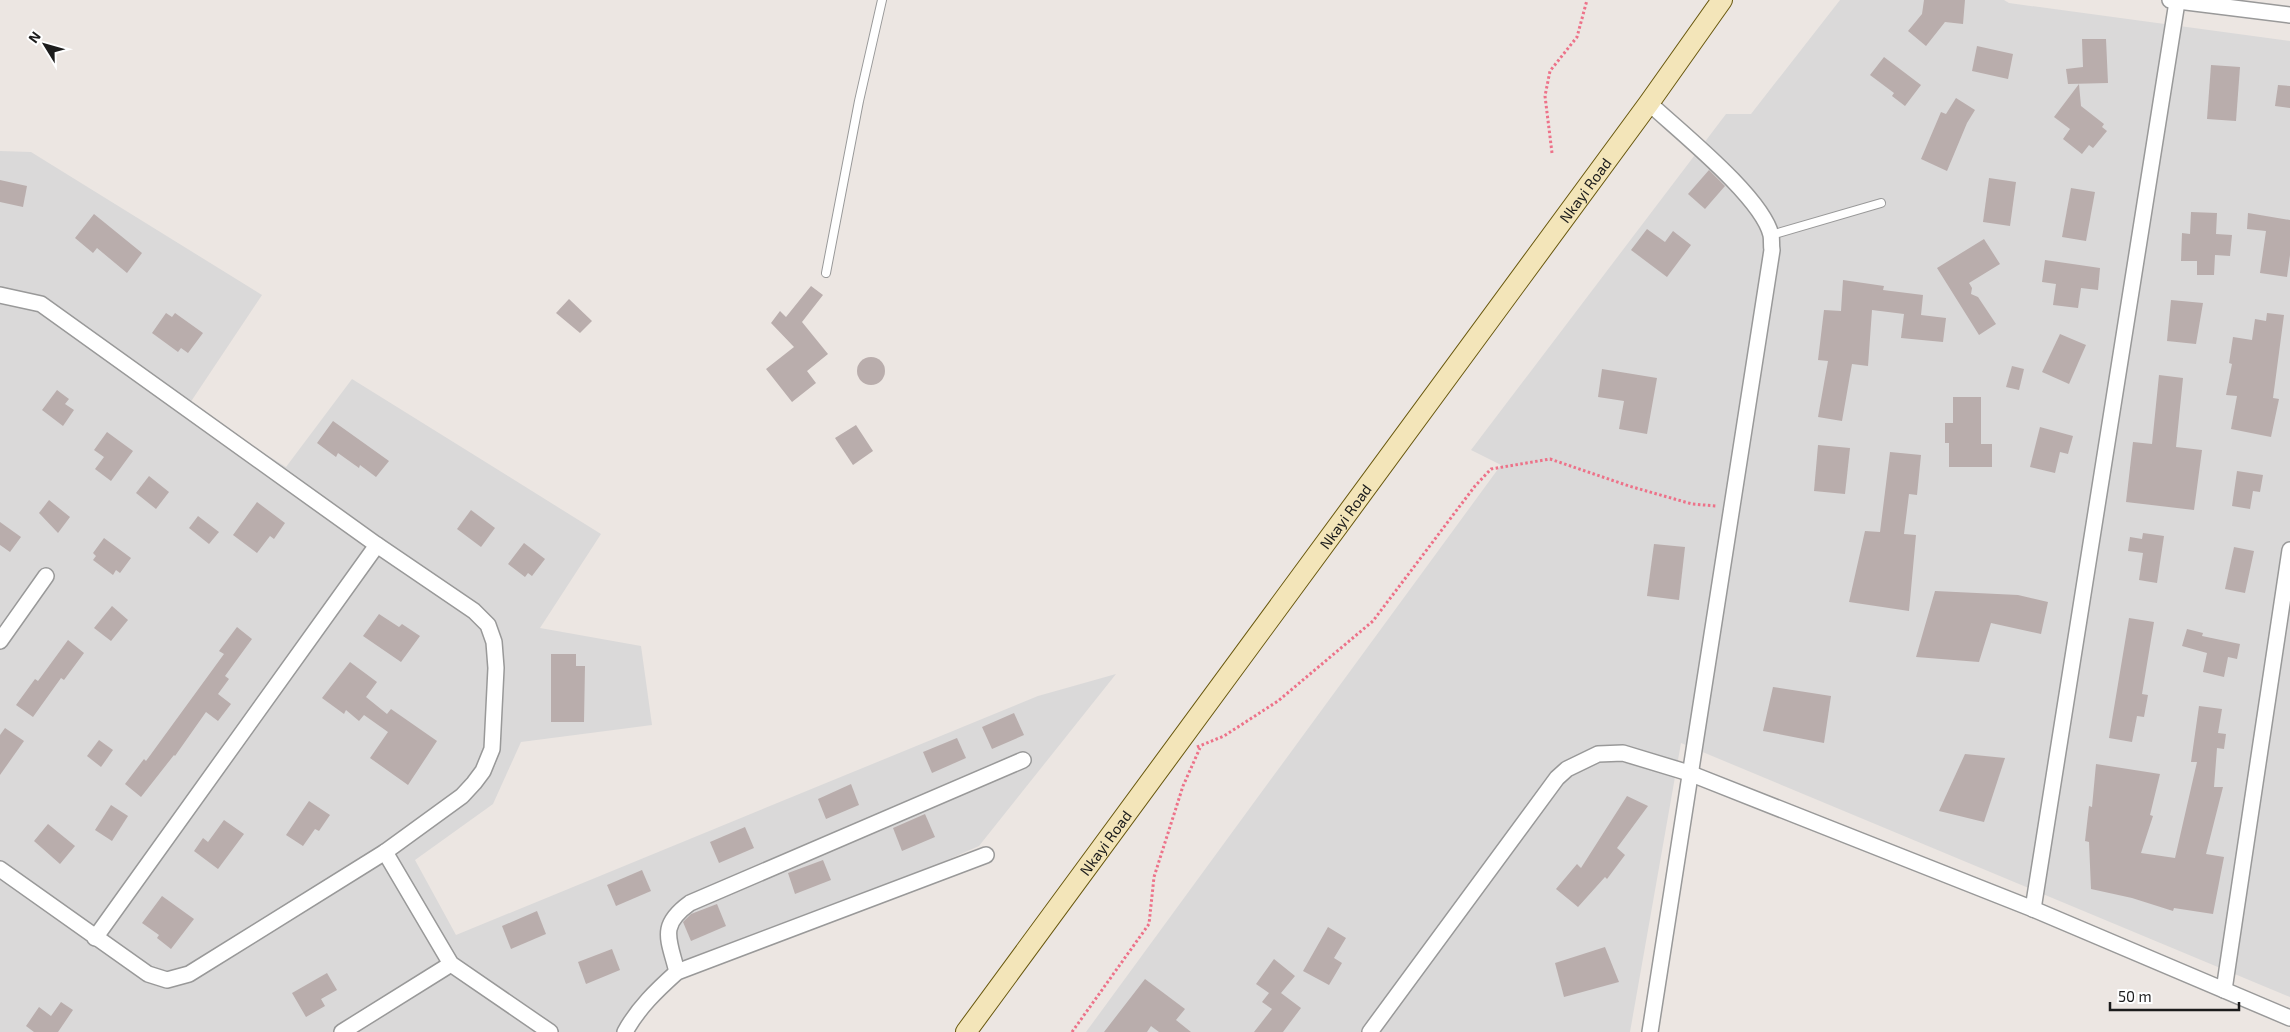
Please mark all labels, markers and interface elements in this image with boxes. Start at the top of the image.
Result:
north arrow [20,20,70,70]
text: N [24,28,44,46]
street label: Nkayi Road [1555,154,1615,226]
street label: Nkayi Road [1315,480,1375,552]
street label: Nkayi Road [1075,807,1135,879]
scale bar [2110,980,2239,1012]
text: 50 m [2118,987,2152,1005]

